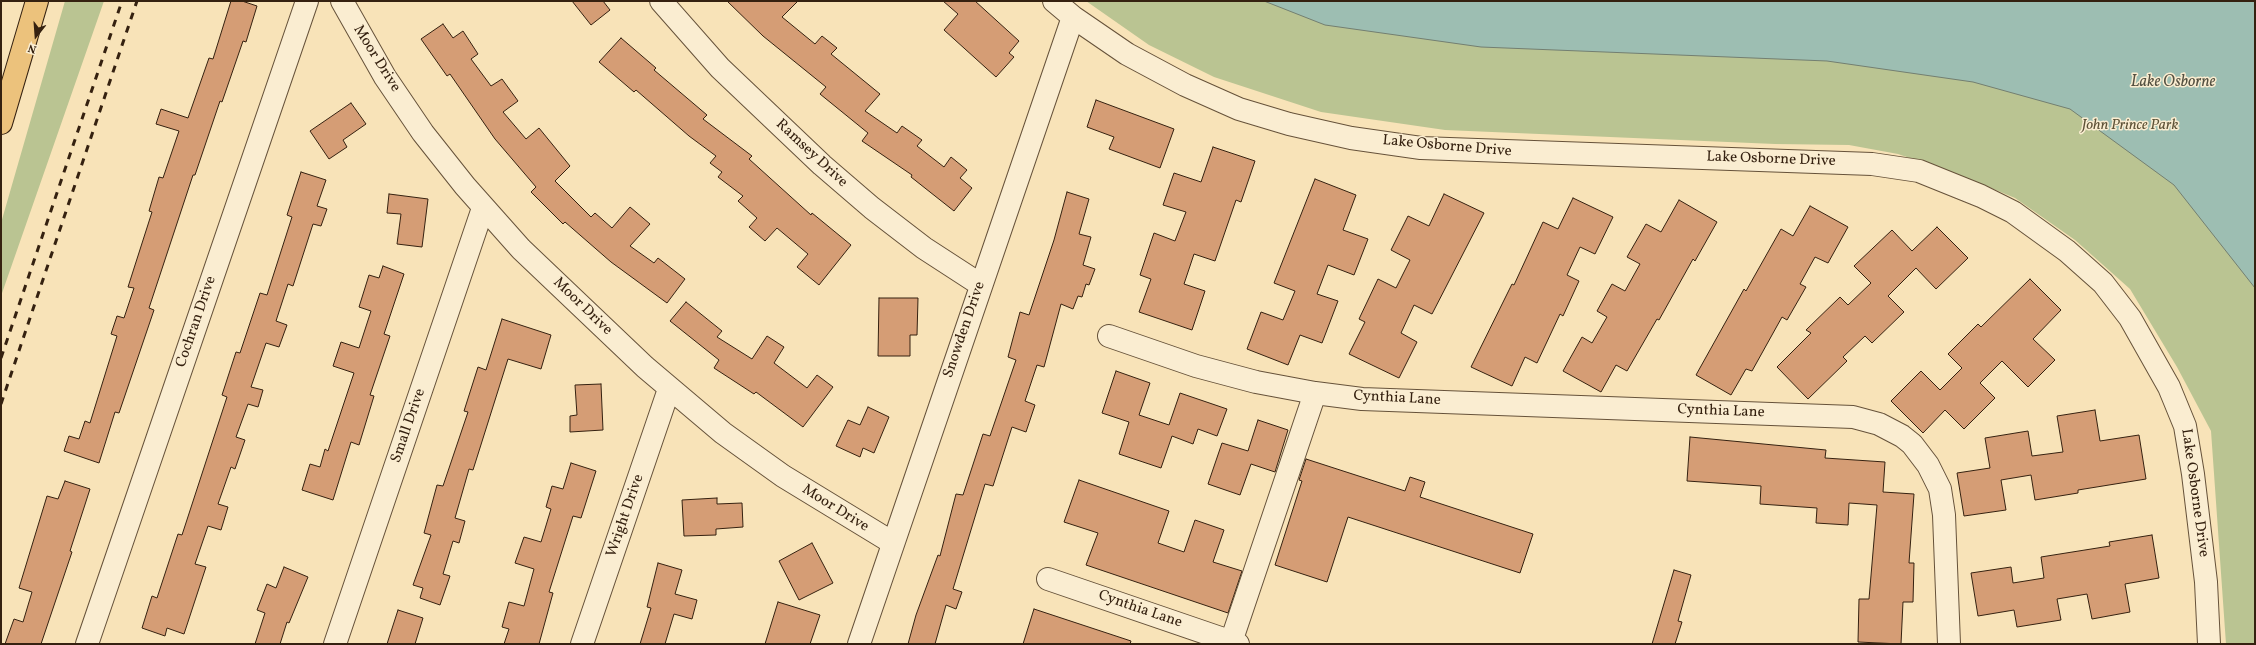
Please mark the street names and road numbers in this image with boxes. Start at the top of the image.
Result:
street label: Moor Drive [348,22,404,96]
street label: Ramsey Drive [771,116,851,192]
street label: Lake Osborne Drive [1382,132,1512,162]
street label: Lake Osborne Drive [1706,149,1836,171]
street label: Cochran Drive [173,274,221,370]
street label: Moor Drive [549,274,615,340]
street label: Snowden Drive [940,279,990,381]
street label: Small Drive [388,386,430,466]
street label: Cynthia Lane [1353,388,1441,410]
street label: Cynthia Lane [1677,401,1765,423]
street label: Lake Osborne Drive [2176,428,2212,558]
street label: Wright Drive [603,472,649,560]
street label: Moor Drive [798,481,872,537]
street label: Cynthia Lane [1096,587,1184,633]

